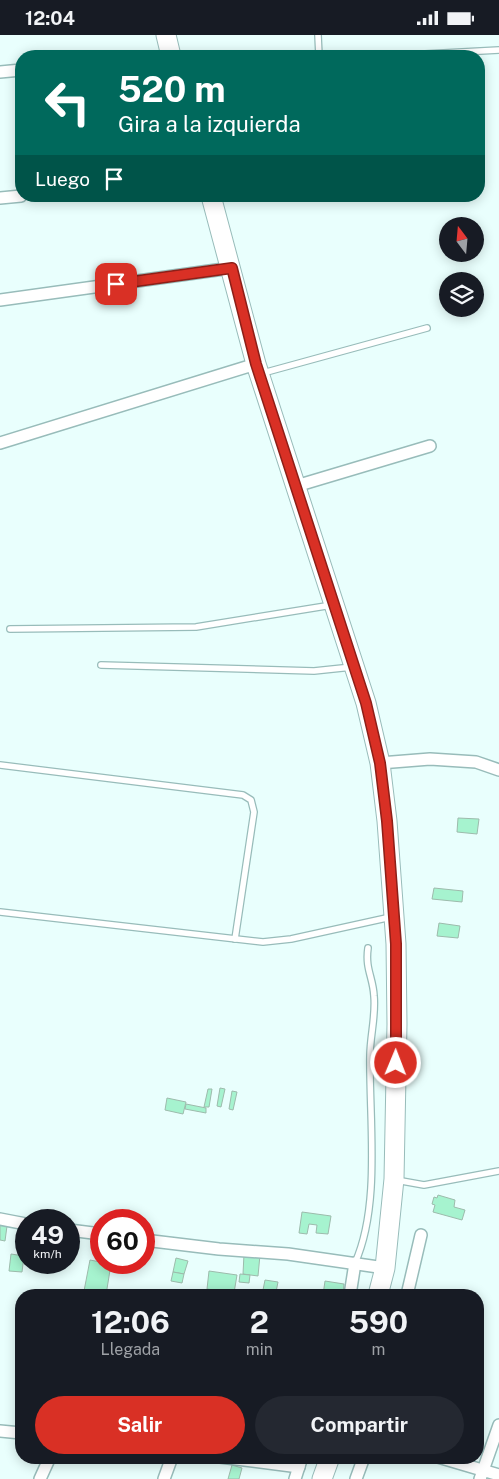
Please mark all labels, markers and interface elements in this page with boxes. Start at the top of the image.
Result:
text: 12:04 [25,7,75,29]
text: 520 m [118,69,226,110]
icon: left [35,70,100,135]
text: Gira a la izquierda [118,111,301,137]
icon: arrive [100,165,128,193]
text: Luego [35,168,90,190]
north arrow [439,217,484,263]
map controls [439,217,484,317]
pin [95,263,137,305]
icon: arrive [102,270,130,298]
button: layers [439,272,484,317]
position arrow [369,1036,421,1088]
speed limit sign: 60 [90,1209,155,1274]
text: 49 [31,1220,64,1250]
text: km/h [33,1247,62,1261]
text: 12:06 [91,1304,170,1340]
text: 2 [250,1304,269,1340]
text: 590 [349,1304,408,1340]
text: Llegada [101,1340,160,1359]
text: min [246,1340,273,1359]
text: m [372,1340,385,1359]
button: Salir [35,1396,245,1454]
button: Compartir [255,1396,464,1454]

